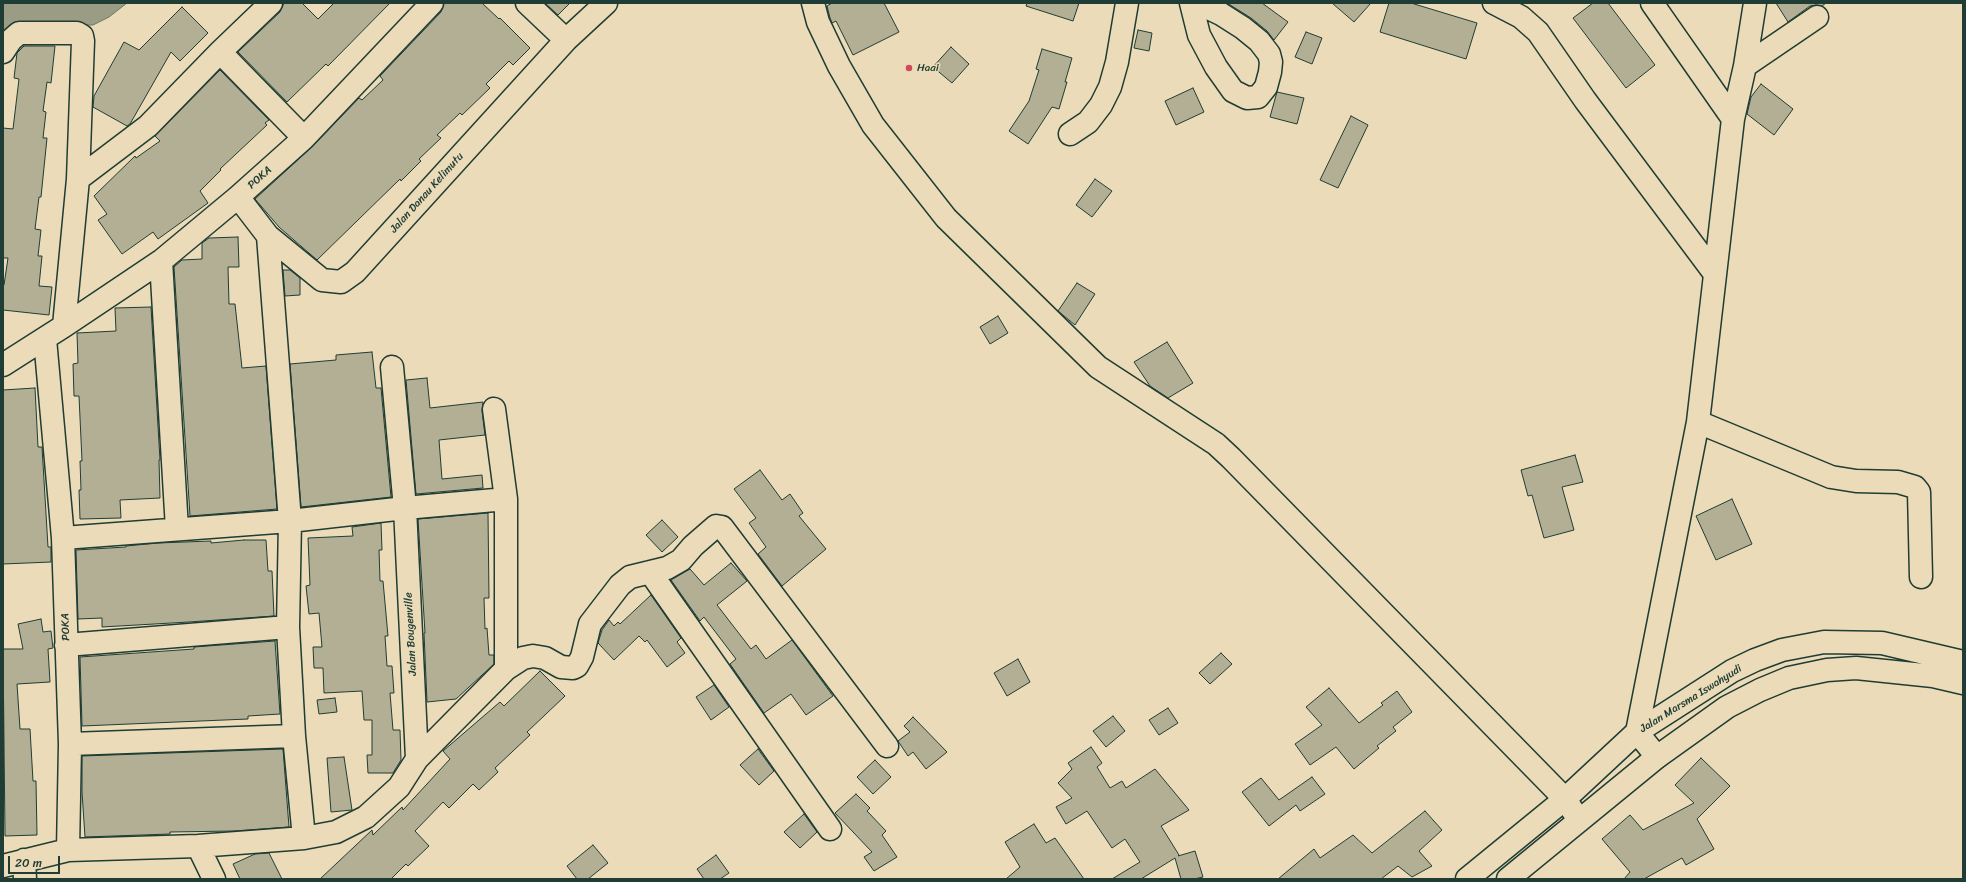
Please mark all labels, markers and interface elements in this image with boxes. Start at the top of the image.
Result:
place label: Haai [917,61,939,75]
marker: Haai [904,63,914,73]
street label: Jalan Danau Kelimutu [387,150,467,236]
street label: POKA [245,164,275,192]
street label: Jalan Bougenville [402,592,420,676]
street label: POKA [59,613,73,641]
street label: Jalan Marsma Iswahyudi [1638,662,1744,736]
scale bar [10,848,62,874]
text: 20 m [15,852,42,874]

